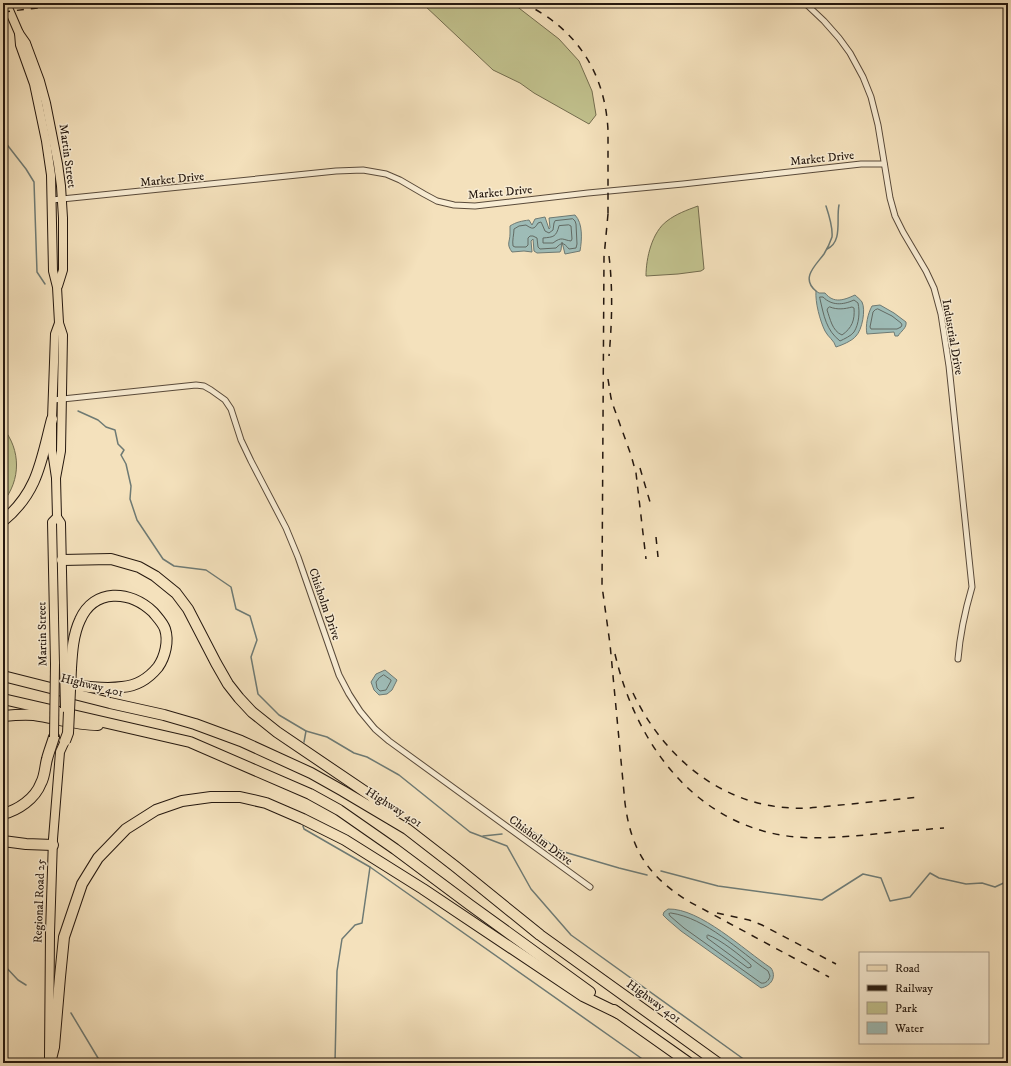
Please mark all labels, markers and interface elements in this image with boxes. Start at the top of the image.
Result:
street label: Martin Street [56,123,79,189]
street label: Market Drive [789,148,855,169]
street label: Market Drive [139,169,205,190]
street label: Market Drive [467,182,533,203]
street label: Industrial Drive [938,298,967,376]
street label: Chisholm Drive [305,566,344,642]
street label: Martin Street [34,601,51,666]
street label: Highway 401 [59,670,125,700]
street label: Highway 401 [363,784,425,831]
street label: Chisholm Drive [506,812,576,869]
street label: Regional Road 25 [31,859,48,943]
legend [859,952,989,1044]
text: Road [895,961,920,976]
street label: Highway 401 [623,977,684,1026]
text: Railway [895,981,933,996]
text: Park [895,1001,917,1016]
text: Water [894,1021,924,1036]

